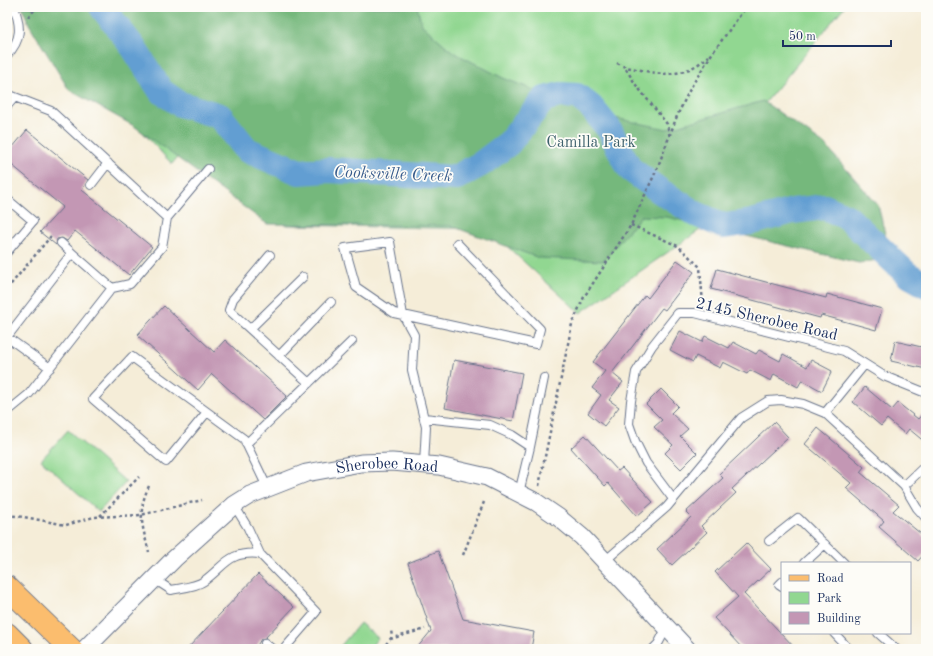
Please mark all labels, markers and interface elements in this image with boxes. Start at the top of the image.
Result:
scale bar [783,22,891,48]
text: 50 m [789,30,816,43]
park label: Camilla Park [546,135,636,151]
water label: Cooksville Creek [333,164,453,185]
street label: 2145 Sherobee Road [694,296,839,344]
street label: Sherobee Road [334,456,439,477]
legend [781,562,911,634]
text: Road [817,573,844,585]
text: Park [817,593,842,605]
text: Building [817,613,861,625]

